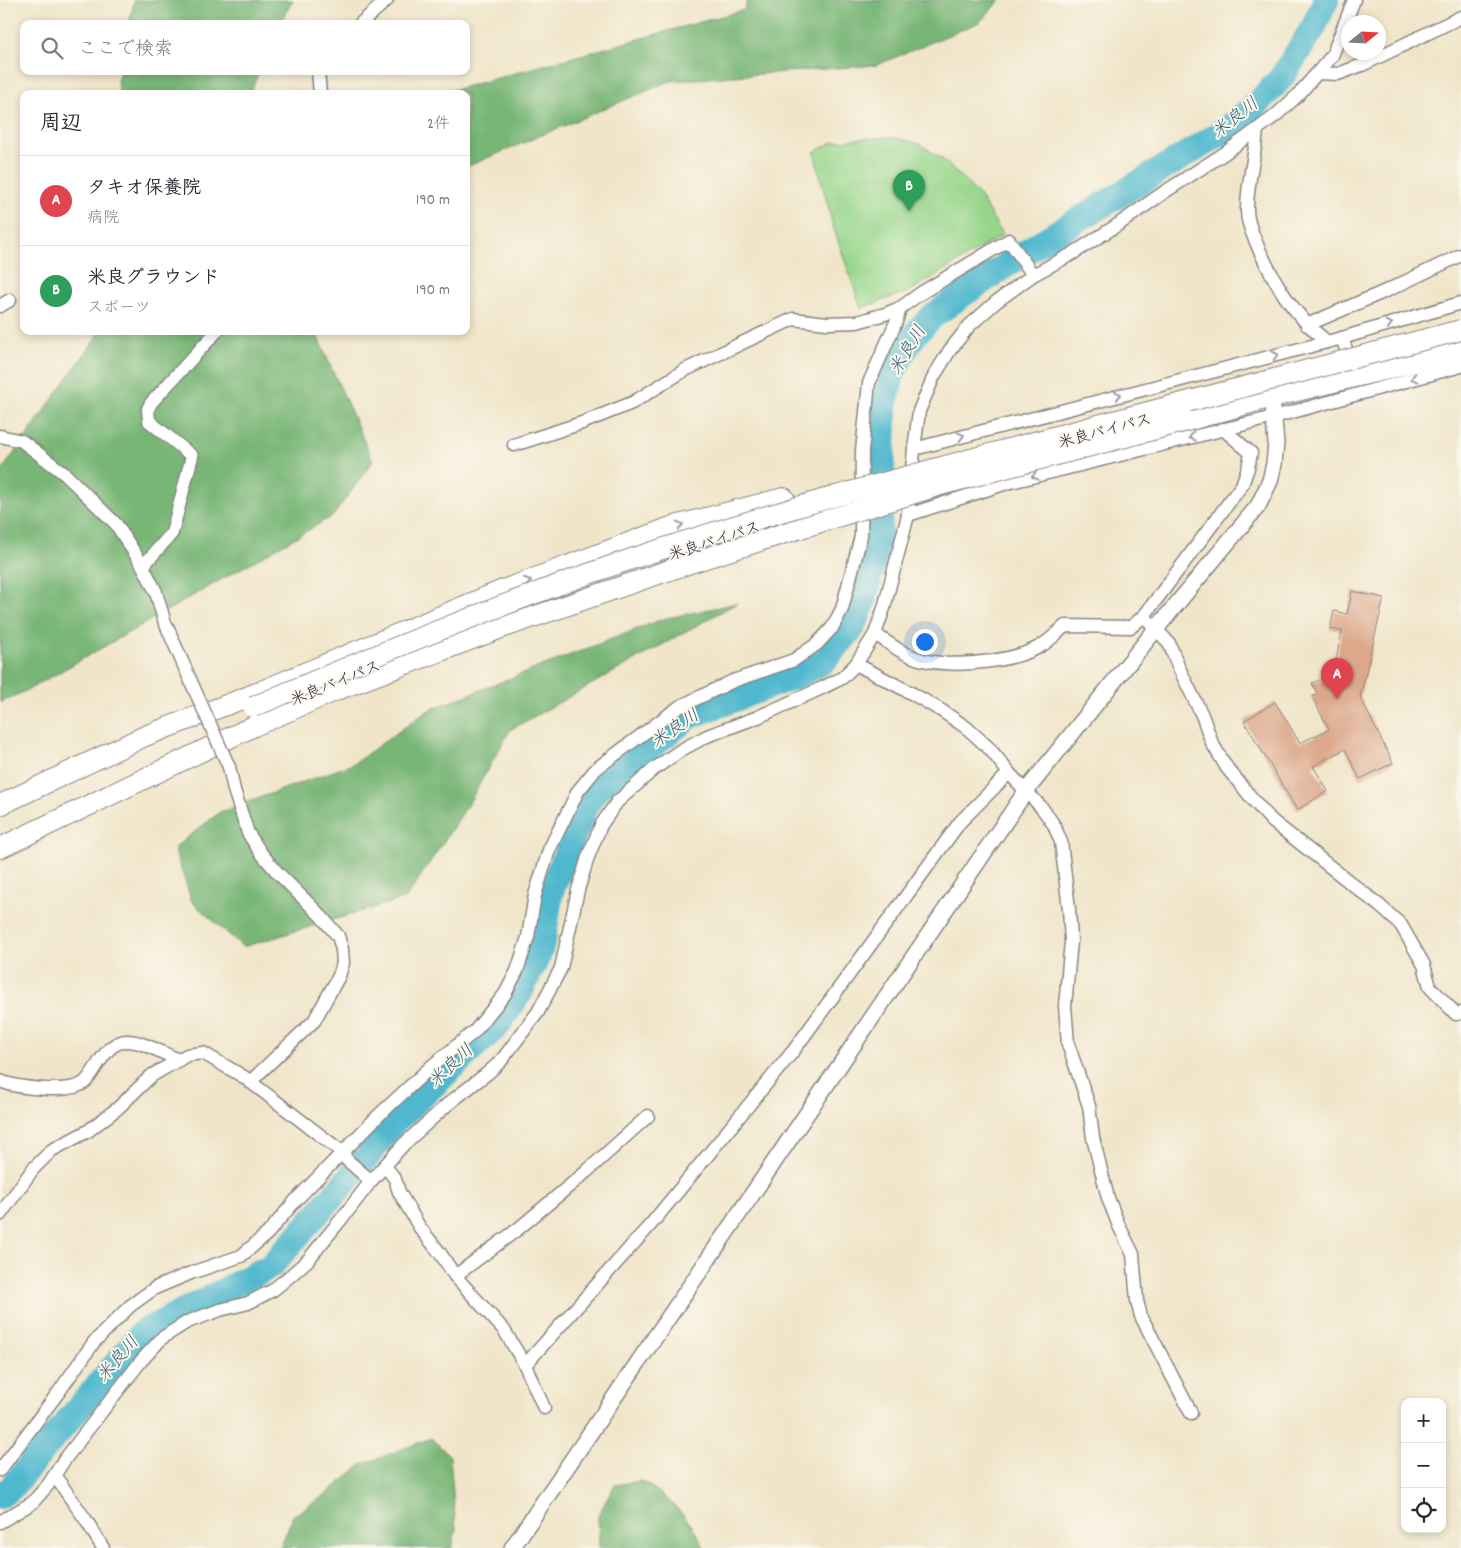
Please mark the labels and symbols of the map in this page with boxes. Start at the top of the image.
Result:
north arrow [1341,15,1386,60]
water label: 米良川 [1207,93,1265,145]
pin: B [893,170,925,211]
one-way arrow [1384,319,1392,329]
water label: 米良川 [884,321,934,381]
one-way arrow [1271,350,1280,361]
one-way arrow [1409,372,1418,383]
one-way arrow [1113,391,1122,401]
street label: 米良バイパス [1056,409,1154,455]
one-way arrow [1188,431,1197,442]
one-way arrow [956,432,964,442]
one-way arrow [1031,471,1039,481]
street label: 米良バイパス [666,516,764,568]
one-way arrow [676,520,685,531]
one-way arrow [523,577,532,587]
your location [912,629,938,655]
street label: 米良バイパス [287,655,385,713]
pin: A [1321,658,1353,699]
water label: 米良川 [647,705,705,755]
water label: 米良川 [424,1039,480,1095]
water label: 米良川 [92,1331,146,1389]

